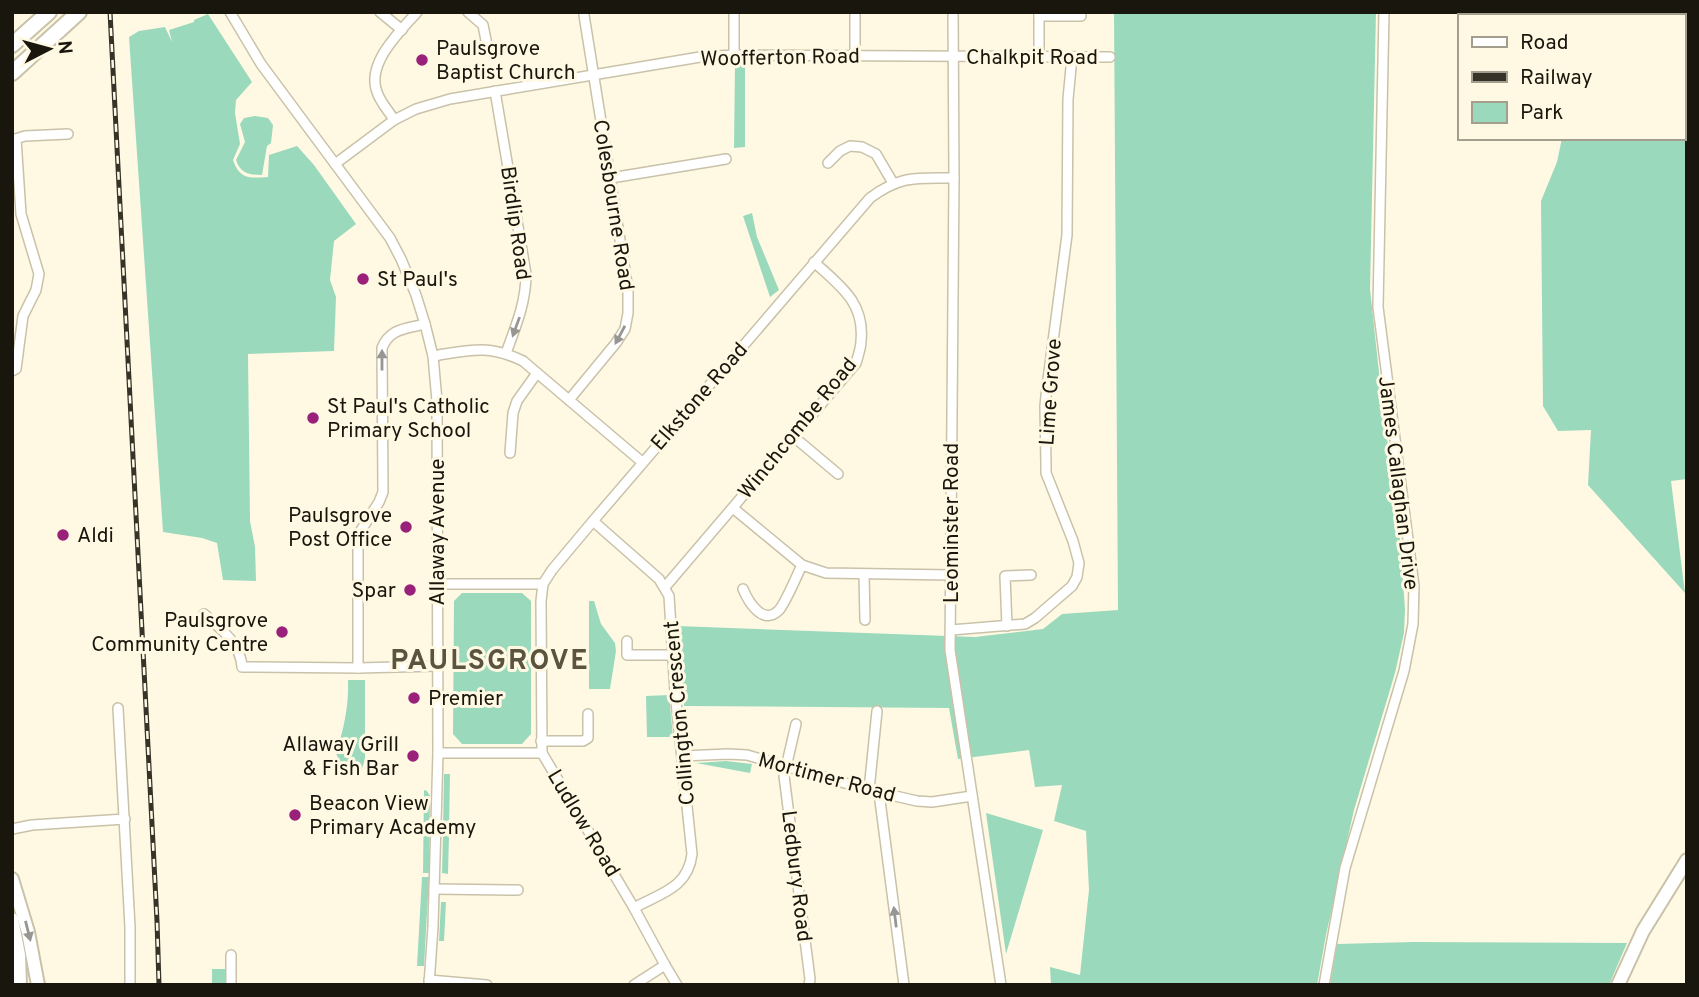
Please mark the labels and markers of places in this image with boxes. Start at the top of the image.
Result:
place label: Paulsgrove Baptist Church [436,36,576,87]
marker: Paulsgrove Baptist Church [414,52,430,68]
place label: St Paul's [377,267,458,294]
marker: St Paul's [355,271,371,287]
place label: St Paul's Catholic Primary School [327,394,490,445]
marker: St Paul's Catholic Primary School [305,410,321,426]
place label: Paulsgrove Post Office [288,503,392,554]
marker: Paulsgrove Post Office [398,519,414,535]
place label: Aldi [77,523,114,550]
marker: Aldi [55,527,71,543]
place label: Spar [352,578,396,605]
marker: Spar [402,582,418,598]
place label: Paulsgrove Community Centre [91,608,268,659]
marker: Paulsgrove Community Centre [274,624,290,640]
place label: Premier [428,686,503,713]
marker: Premier [406,690,422,706]
place label: Allaway Grill & Fish Bar [282,732,399,783]
marker: Allaway Grill & Fish Bar [405,748,421,764]
place label: Beacon View Primary Academy [309,791,476,842]
marker: Beacon View Primary Academy [287,807,303,823]

